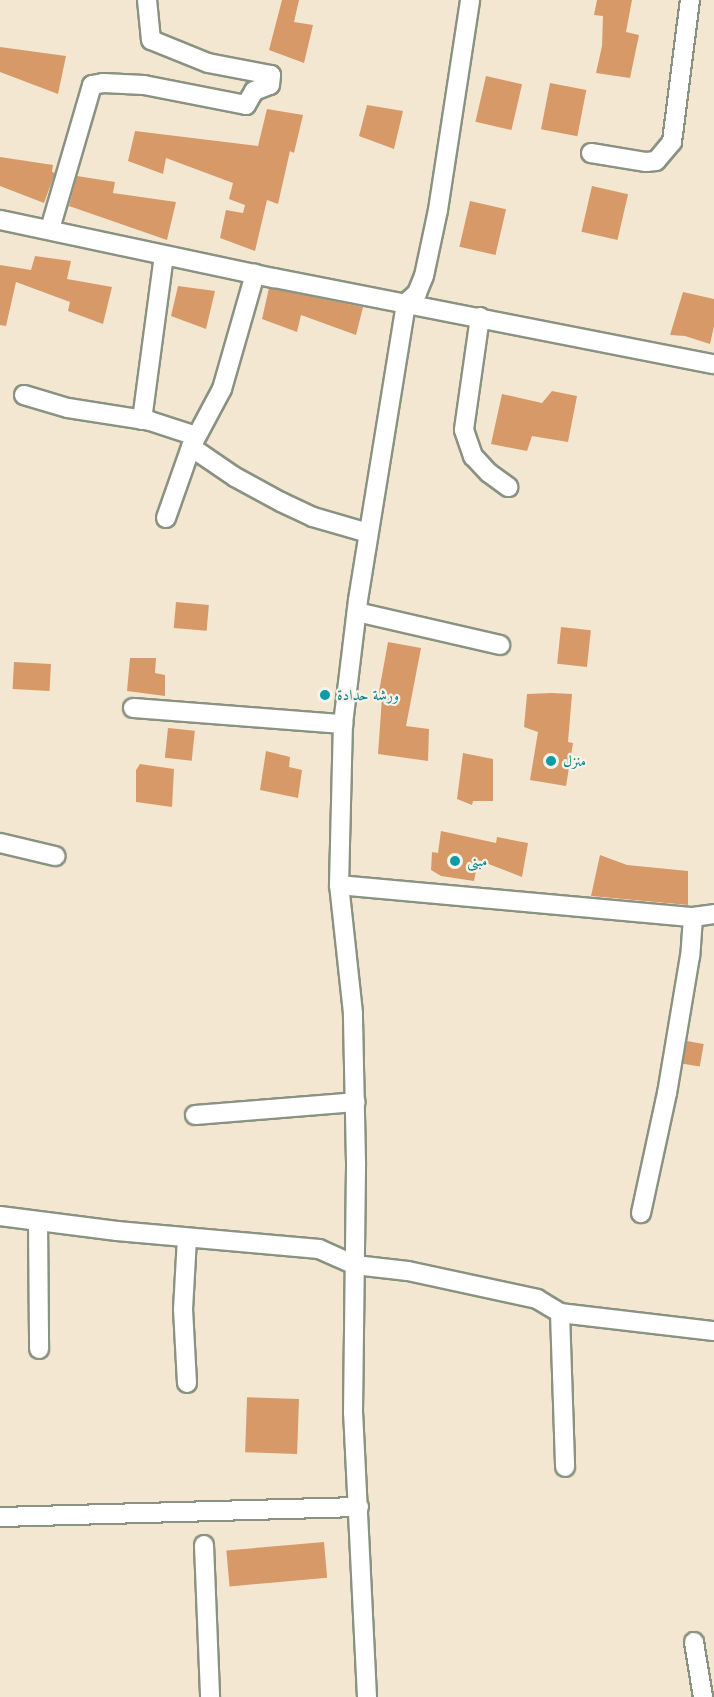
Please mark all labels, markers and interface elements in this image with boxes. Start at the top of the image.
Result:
place label: ورشة حدادة [337,686,399,704]
marker: ورشة حدادة [318,688,332,702]
place label: منزل [563,752,586,770]
marker: منزل [544,754,558,768]
place label: مبنى [467,852,487,870]
marker: مبنى [448,854,462,868]

